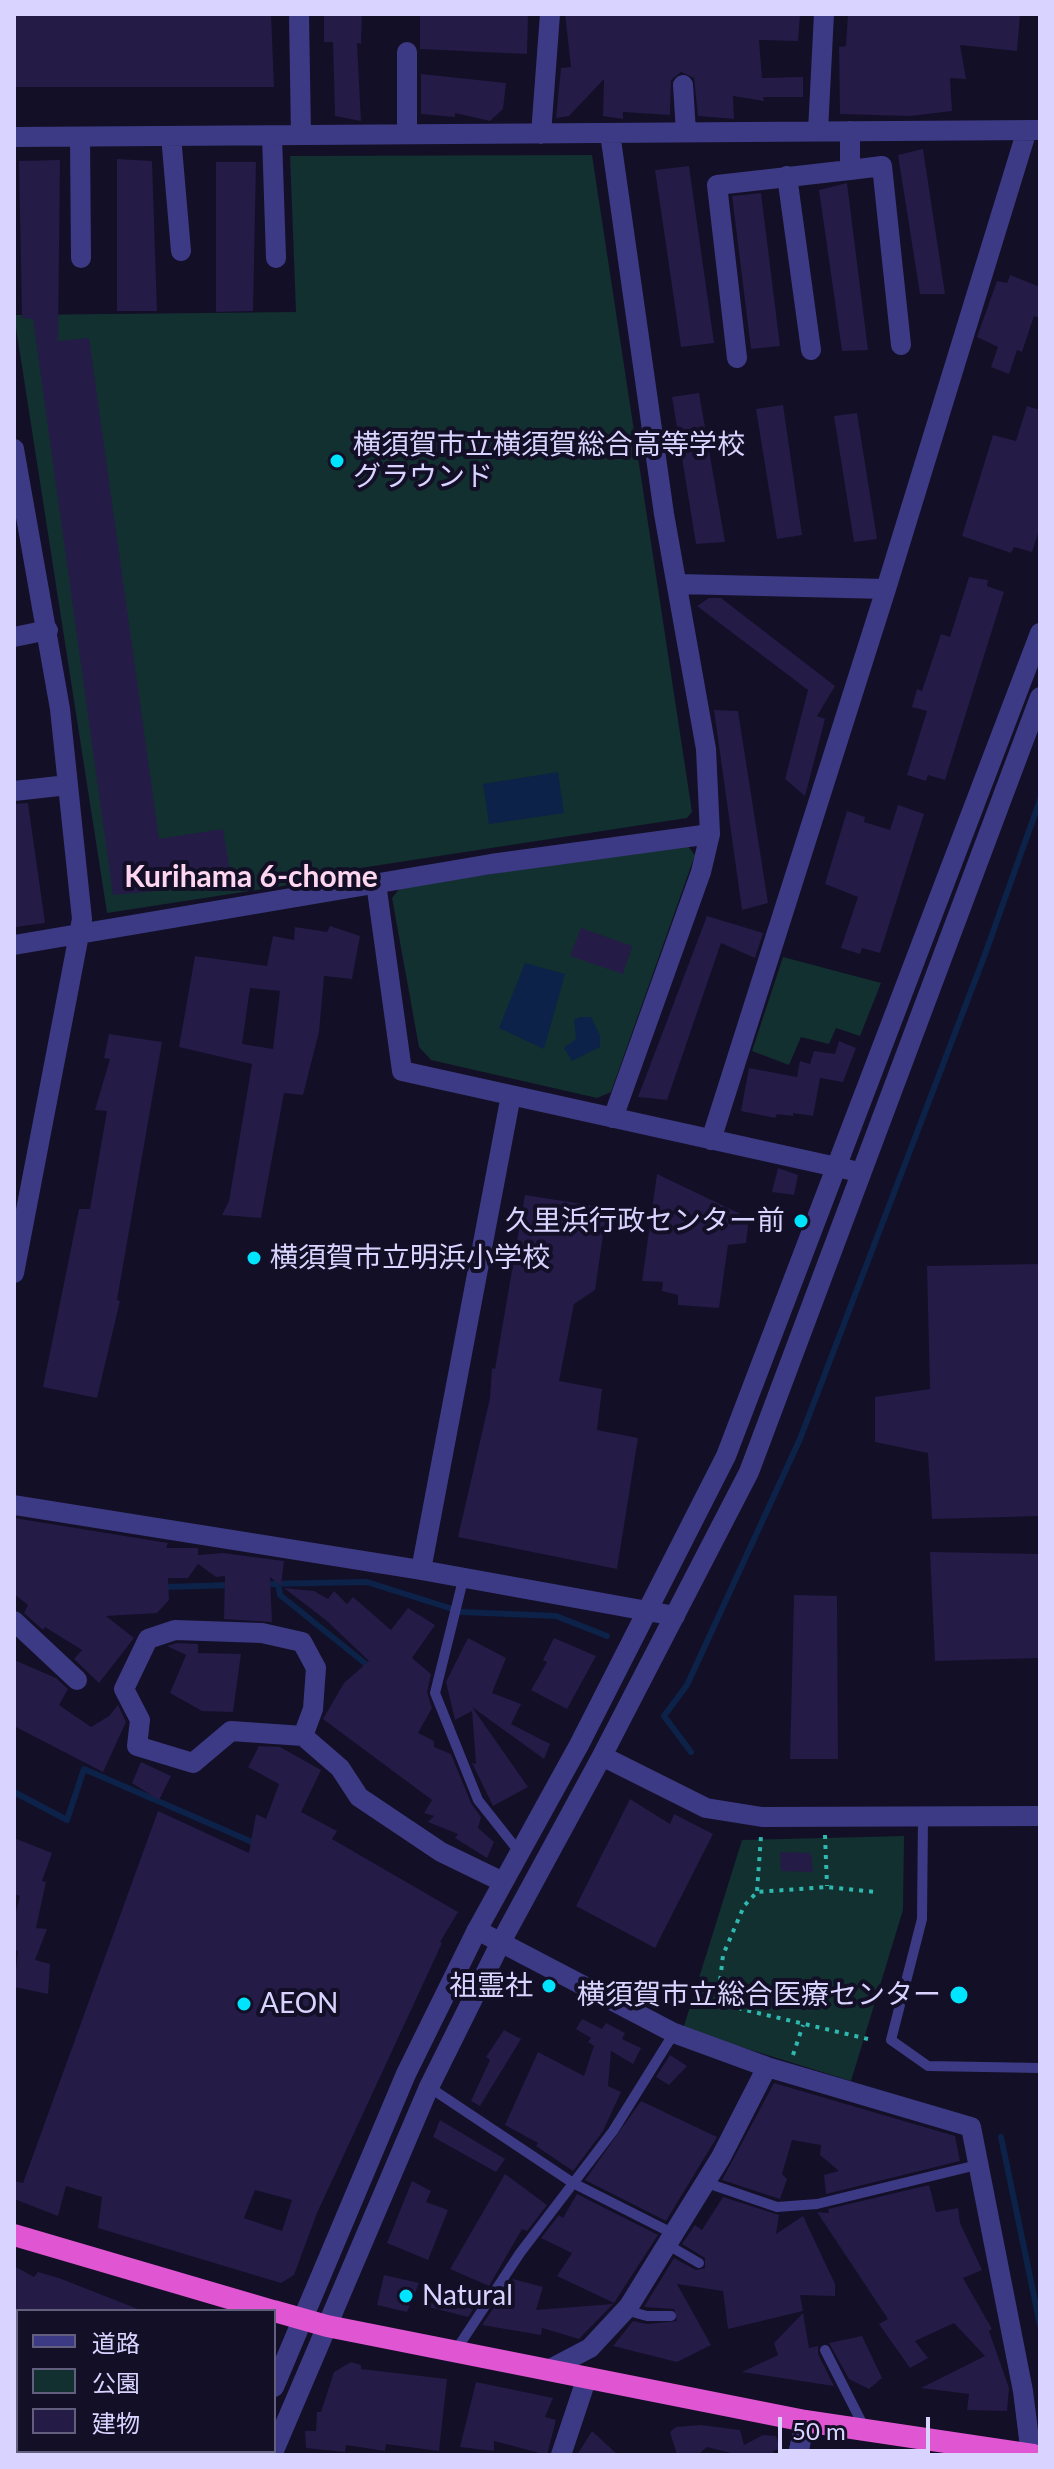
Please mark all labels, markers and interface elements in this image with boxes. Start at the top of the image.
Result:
place label: 横須賀市立横須賀総合高等学校 グラウンド [353,428,745,494]
marker: 横須賀市立横須賀総合高等学校 グラウンド [328,452,346,470]
district label: Kurihama 6-chome [124,859,378,895]
place label: 久里浜行政センター前 [505,1204,785,1238]
marker: 久里浜行政センター前 [792,1212,810,1230]
place label: 横須賀市立明浜小学校 [270,1241,550,1275]
marker: 横須賀市立明浜小学校 [245,1249,263,1267]
place label: 祖霊社 [449,1969,533,2003]
marker: 祖霊社 [540,1977,558,1995]
place label: 横須賀市立総合医療センター [577,1978,941,2012]
marker: 横須賀市立総合医療センター [948,1984,970,2006]
place label: AEON [260,1987,338,2021]
marker: AEON [235,1995,253,2013]
place label: Natural [422,2279,513,2313]
marker: Natural [397,2287,415,2305]
legend [16,2309,276,2453]
text: 道路 [92,2328,140,2357]
text: 公園 [92,2368,140,2397]
scale bar [782,2401,934,2451]
text: 建物 [92,2408,140,2437]
text: 50 m [792,2416,846,2445]

